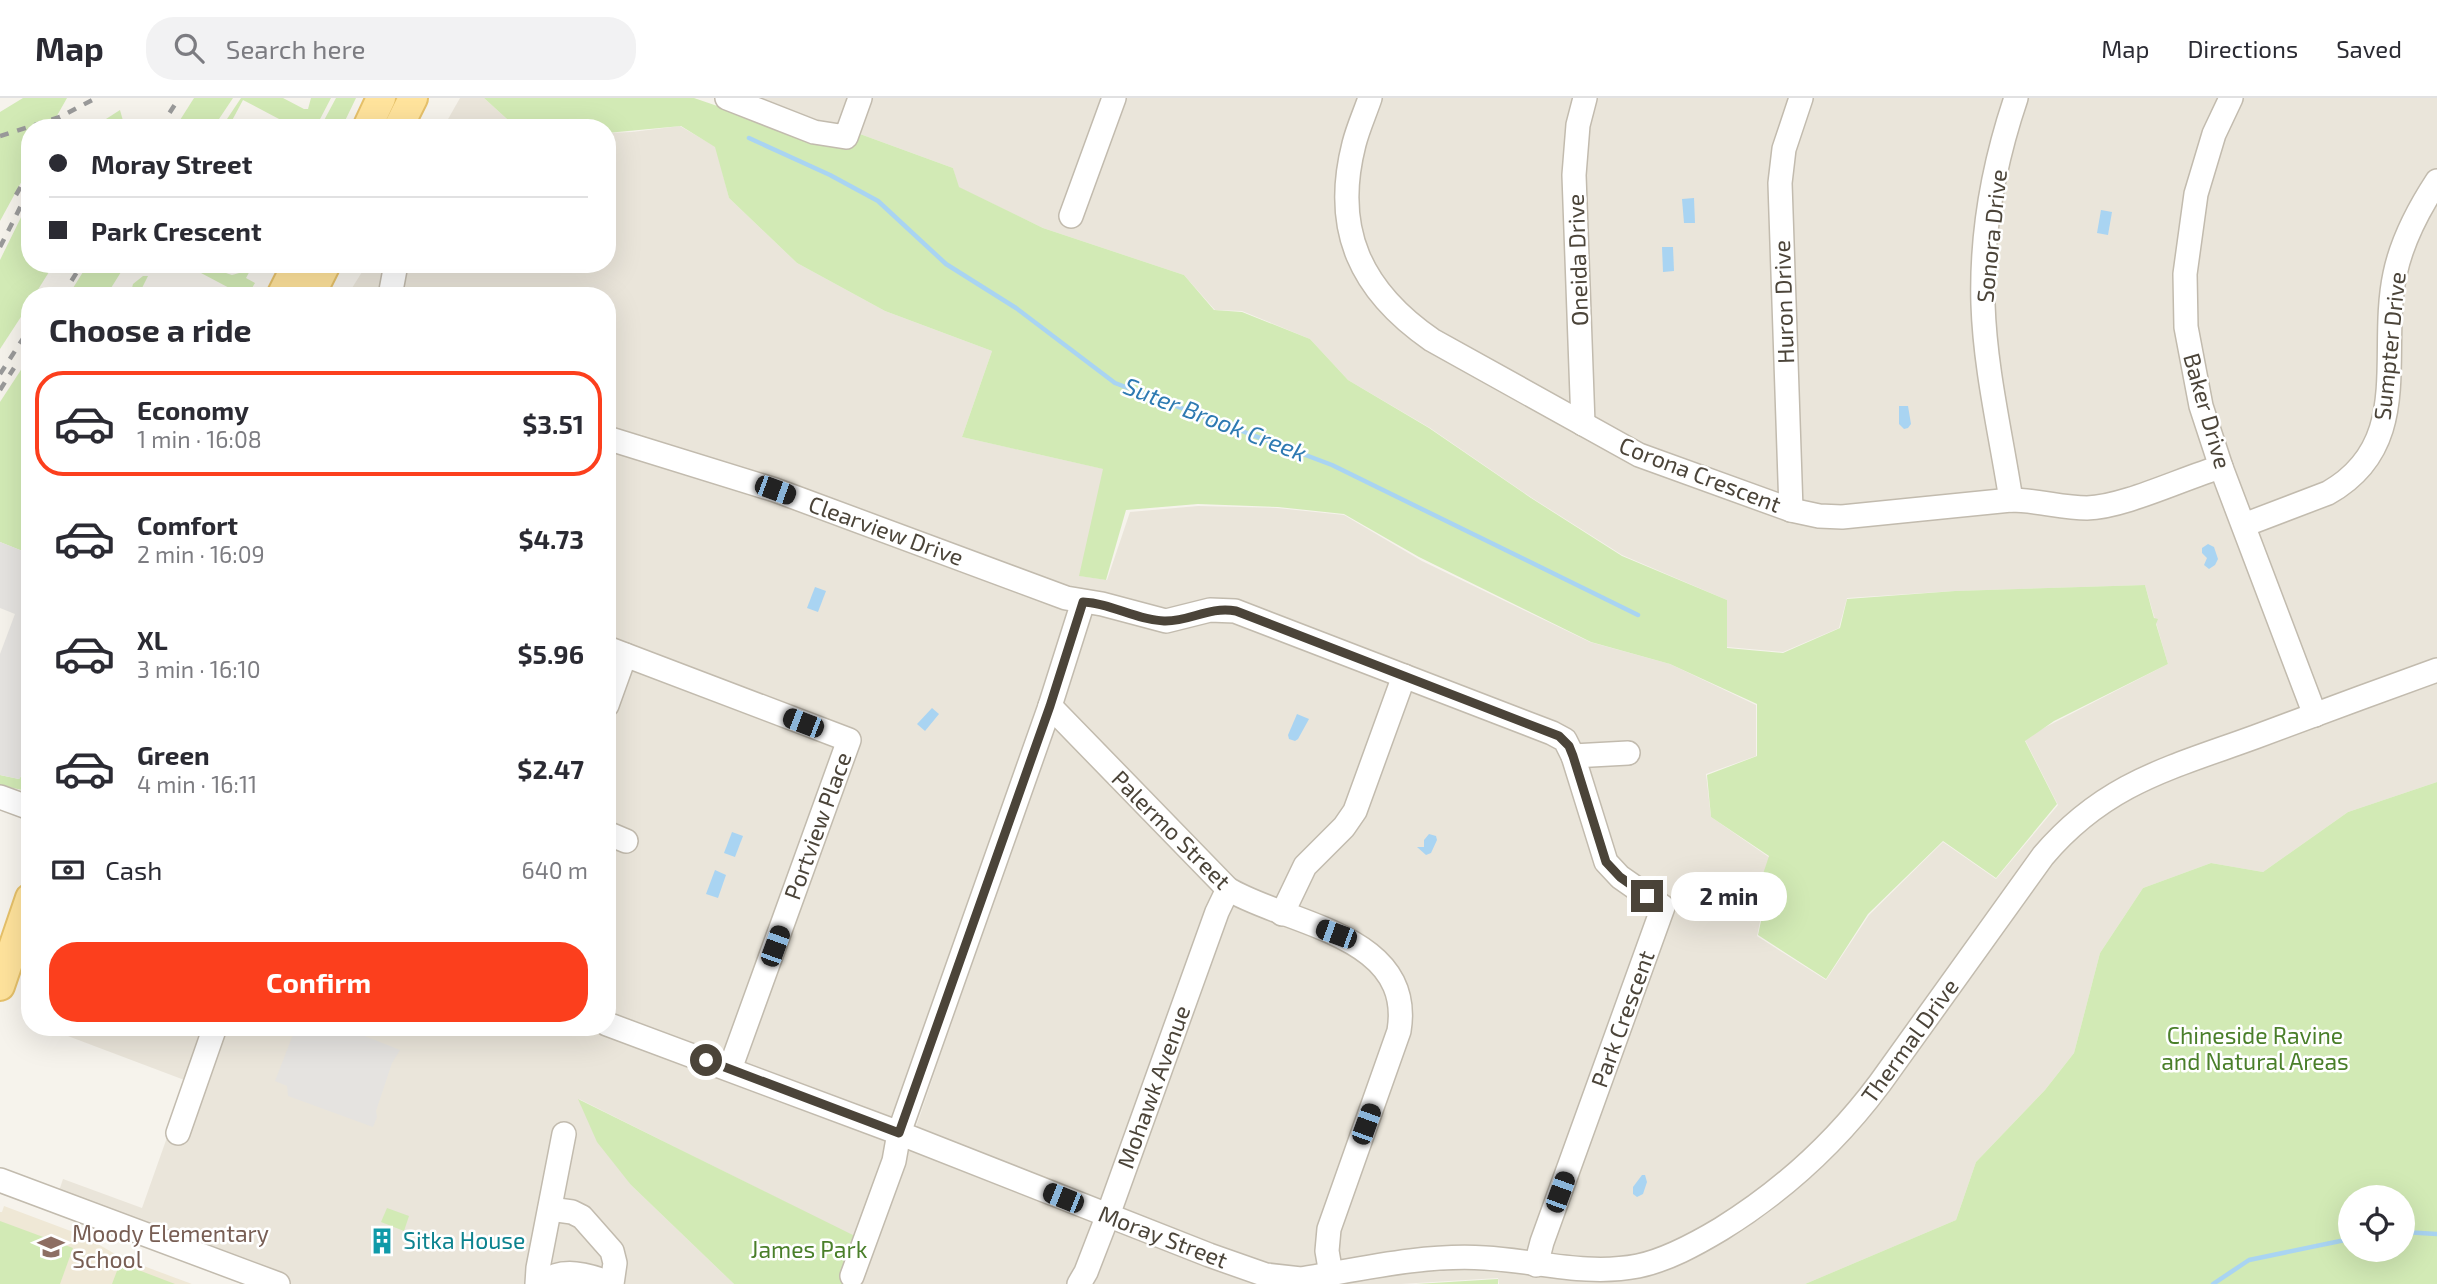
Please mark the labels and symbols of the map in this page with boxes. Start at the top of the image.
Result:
street label: Sonora Drive [1970,168,2012,304]
street label: Oneida Drive [1561,193,1593,327]
street label: Huron Drive [1767,240,1799,364]
street label: Sumpter Drive [2367,270,2411,421]
street label: Baker Drive [2178,350,2238,472]
water label: Suter Brook Creek [1120,370,1311,467]
street label: Corona Crescent [1616,430,1785,518]
car [752,473,799,507]
street label: Clearview Drive [805,489,968,571]
car [780,706,827,740]
street label: Portview Place [777,748,857,903]
street label: Palermo Street [1106,764,1237,895]
callout: 2 min [1672,872,1787,920]
route end [1631,880,1663,912]
car [1313,917,1360,951]
car [758,923,793,969]
street label: Park Crescent [1584,946,1660,1091]
street label: Thermal Drive [1855,973,1964,1108]
street label: Mohawk Avenue [1111,1001,1196,1172]
park label: Chineside Ravine and Natural Areas [2161,1021,2349,1075]
route start [690,1044,722,1076]
car [1349,1101,1384,1147]
car [1543,1169,1578,1215]
car [1040,1180,1087,1216]
street label: Moray Street [1095,1199,1232,1274]
place label: Moody Elementary School [72,1219,269,1273]
building icon: Sitka House [367,1226,397,1256]
place label: Sitka House [403,1226,525,1254]
school or university icon: Moody Elementary School [36,1232,66,1262]
park label: James Park [751,1235,868,1263]

